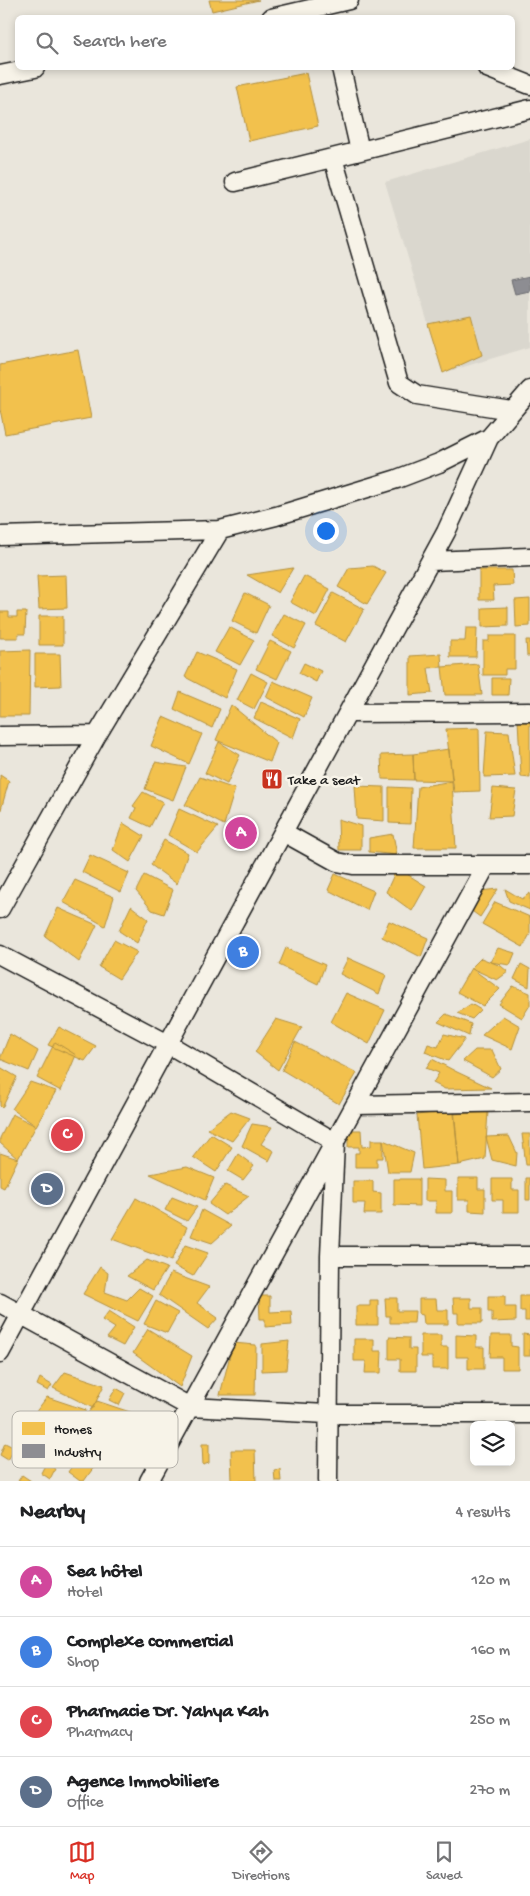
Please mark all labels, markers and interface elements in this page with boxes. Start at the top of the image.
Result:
search box [15,15,515,70]
icon: search [33,29,61,57]
text: Search here [73,31,167,54]
your location [313,518,339,544]
restaurant icon: Take a seat [260,767,284,791]
place label: Take a seat [287,772,362,790]
pin: A [225,814,257,852]
pin: B [227,933,259,971]
pin: C [51,1116,83,1154]
pin: D [31,1170,63,1208]
legend [12,1411,178,1468]
map controls [470,1421,515,1466]
button: layers [470,1421,515,1466]
text: Homes [54,1422,92,1439]
text: Industry [54,1445,102,1462]
text: Nearby [20,1501,85,1526]
text: 4 results [455,1504,510,1523]
text: Sea hôtel [67,1561,142,1584]
text: A [31,1572,41,1591]
text: 120 m [471,1572,510,1591]
text: Hotel [67,1584,103,1603]
text: Complexe commercial [67,1631,233,1654]
text: B [32,1642,40,1661]
text: 160 m [471,1642,510,1661]
text: Shop [67,1654,99,1673]
text: Pharmacie Dr. Yahya Kah [67,1701,269,1724]
text: C [32,1712,40,1731]
text: 250 m [470,1712,510,1731]
text: Pharmacy [67,1724,133,1743]
text: Agence Immobiliere [67,1771,219,1794]
text: D [31,1782,41,1801]
text: 270 m [470,1782,510,1801]
text: Office [67,1794,104,1813]
tab: Map [68,1838,96,1885]
tab: Directions [233,1838,290,1885]
tab: Saved [426,1838,462,1885]

